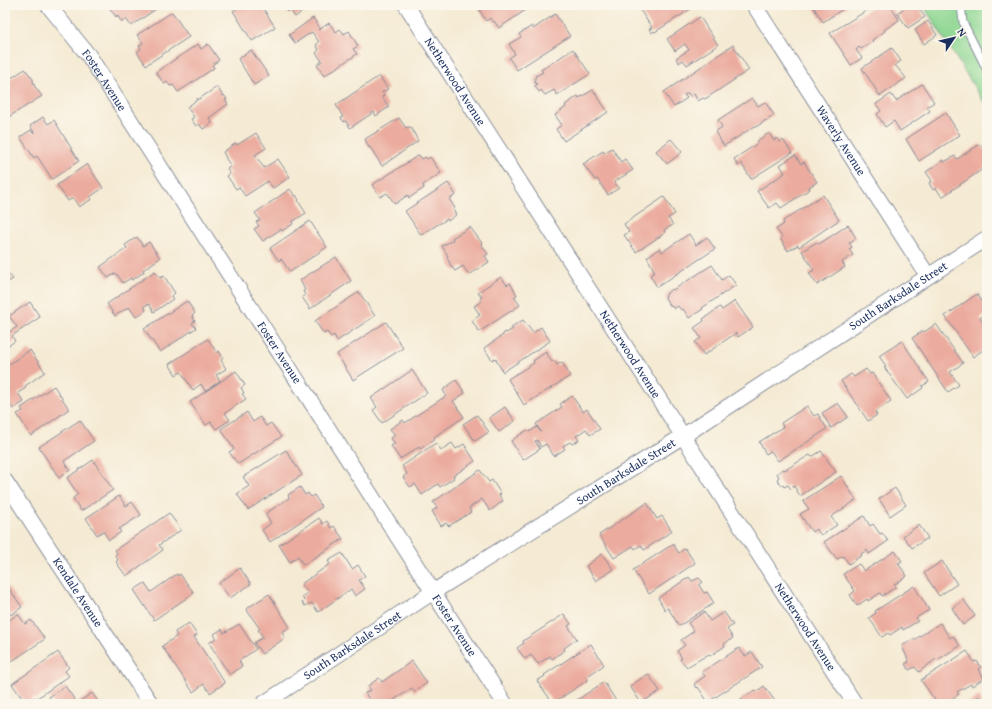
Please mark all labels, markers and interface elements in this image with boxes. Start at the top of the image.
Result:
north arrow [934,18,974,58]
text: N [954,25,971,40]
street label: Netherwood Avenue [421,34,490,129]
street label: Foster Avenue [79,45,131,114]
street label: Waverly Avenue [813,102,870,179]
street label: South Barksdale Street [845,257,951,334]
street label: Netherwood Avenue [596,307,666,402]
street label: Foster Avenue [254,318,306,387]
street label: South Barksdale Street [573,433,679,509]
street label: Kendale Avenue [49,554,108,630]
street label: Netherwood Avenue [771,579,841,674]
street label: Foster Avenue [429,591,481,660]
street label: South Barksdale Street [300,606,405,683]

